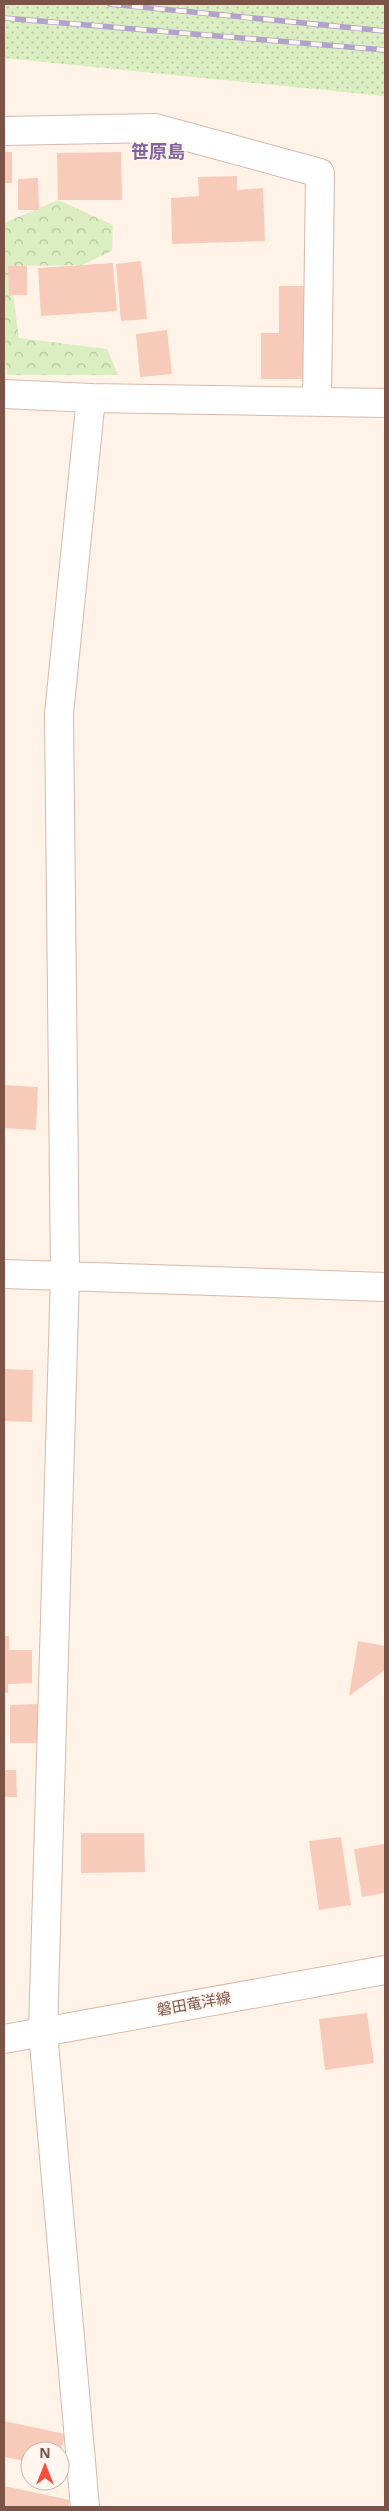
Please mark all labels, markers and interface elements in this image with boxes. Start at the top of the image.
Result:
district label: 笹原島 [131,139,185,163]
street label: 磐田竜洋線 [155,1987,233,2019]
north arrow [20,2441,70,2491]
text: N [39,2443,51,2462]

